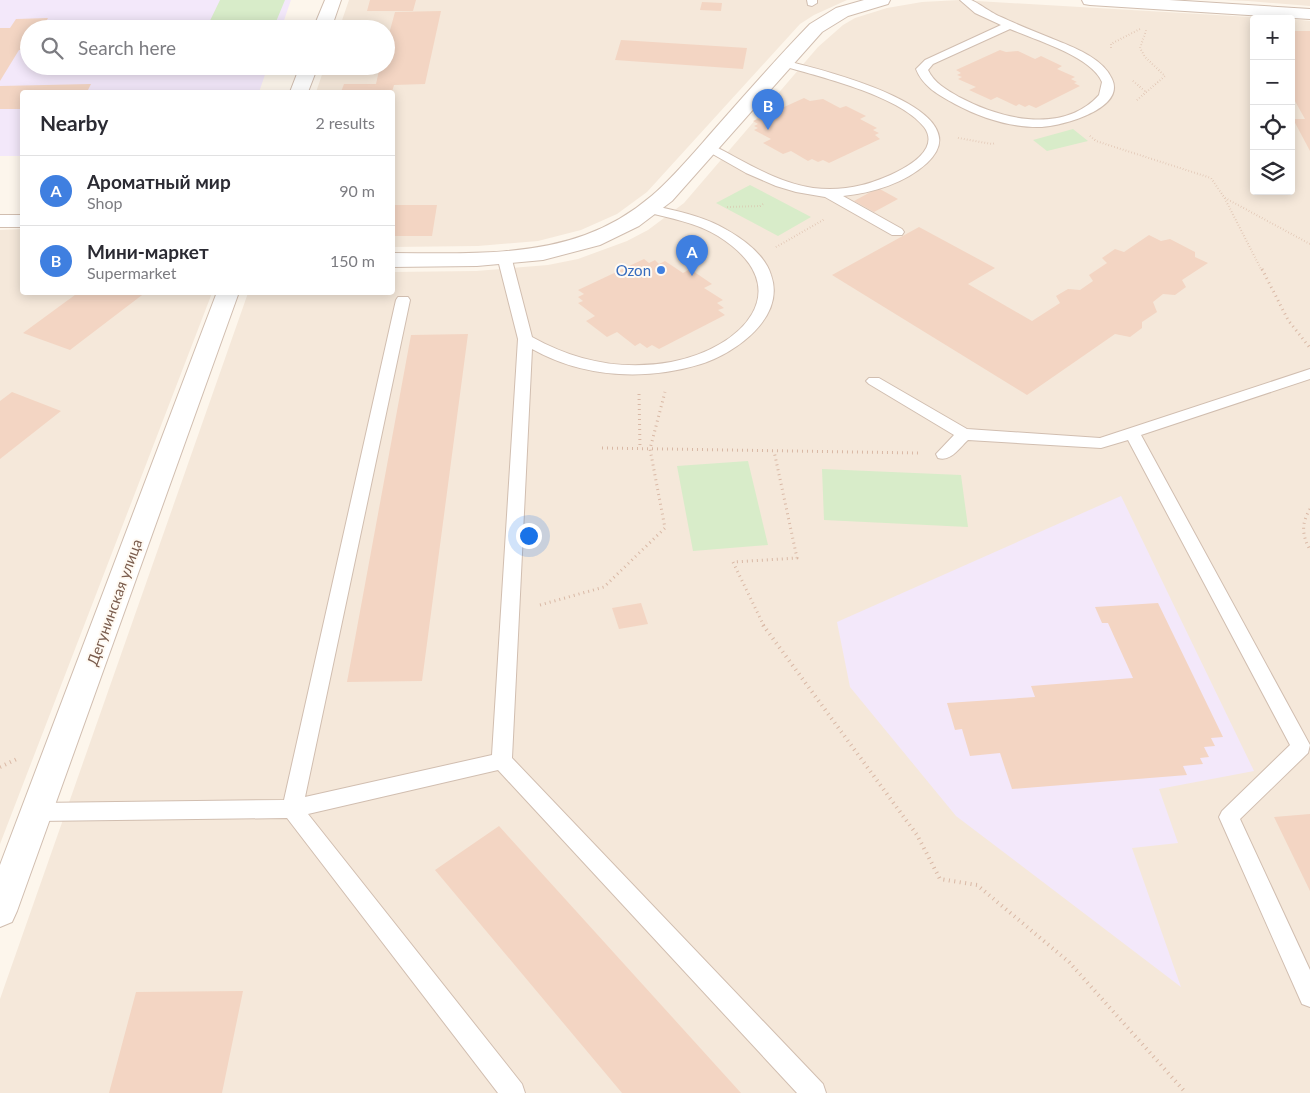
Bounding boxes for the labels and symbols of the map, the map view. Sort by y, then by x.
pin: B [752,89,784,130]
pin: A [676,235,708,276]
place label: Ozon [616,261,651,279]
marker: Ozon [655,264,667,276]
your location [516,523,542,549]
street label: Дегунинская улица [83,536,145,668]

